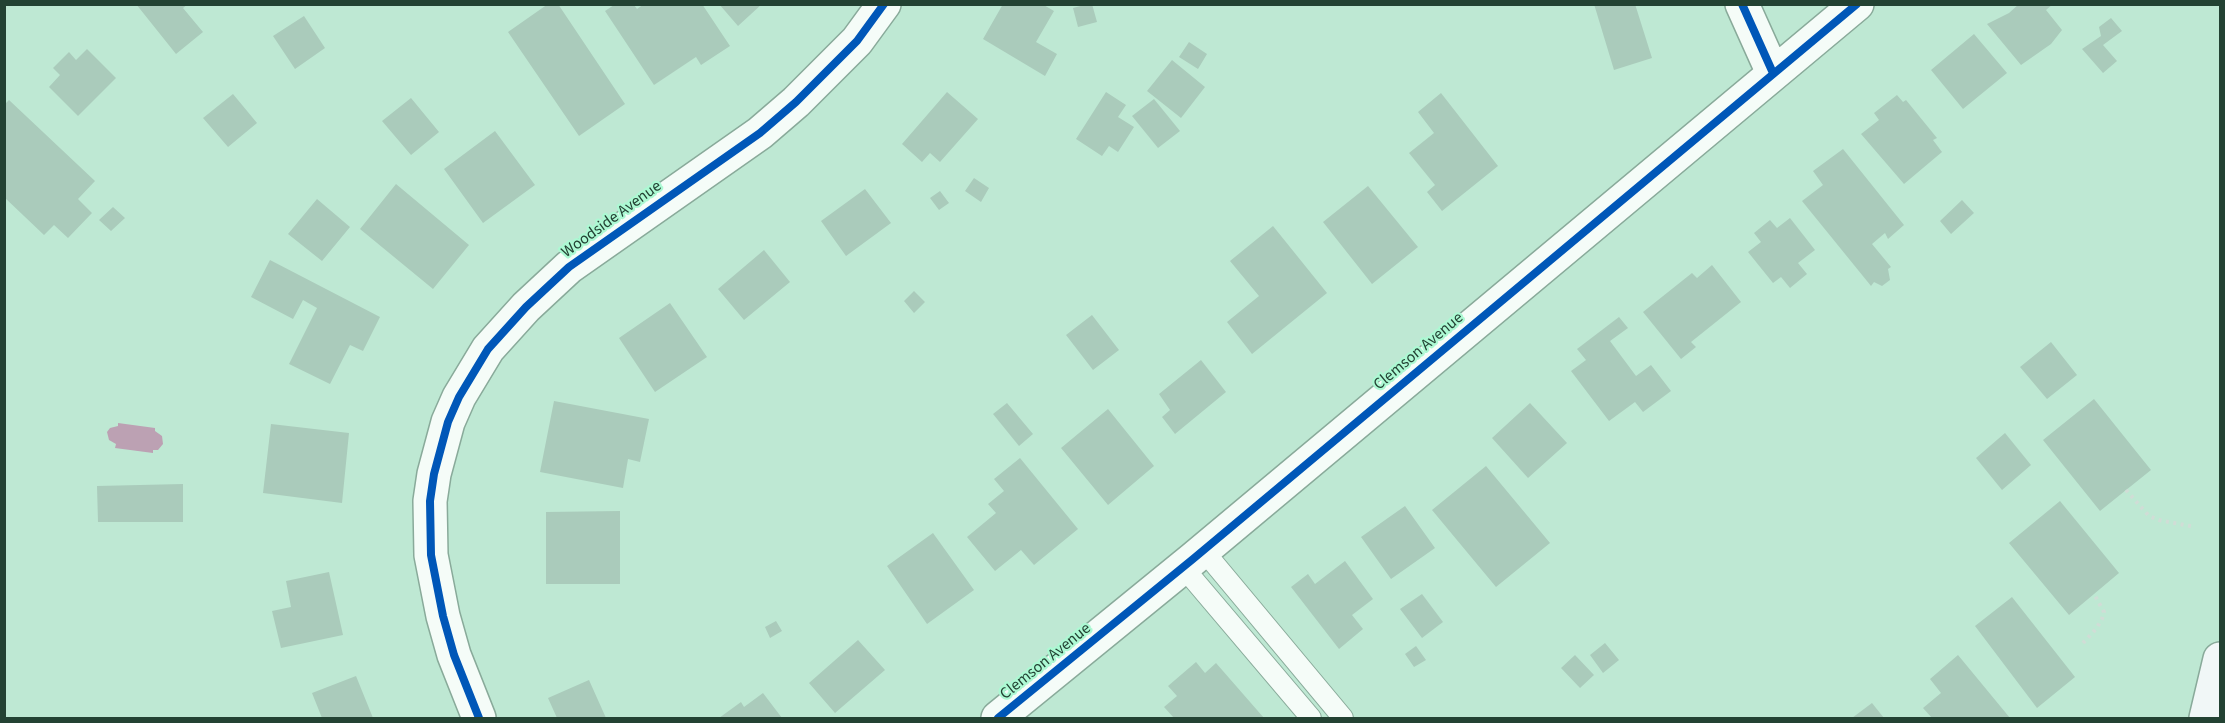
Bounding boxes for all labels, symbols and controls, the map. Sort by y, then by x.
street label: Woodside Avenue [558,177,666,263]
street label: Clemson Avenue [1370,309,1468,395]
street label: Clemson Avenue [997,620,1095,704]

